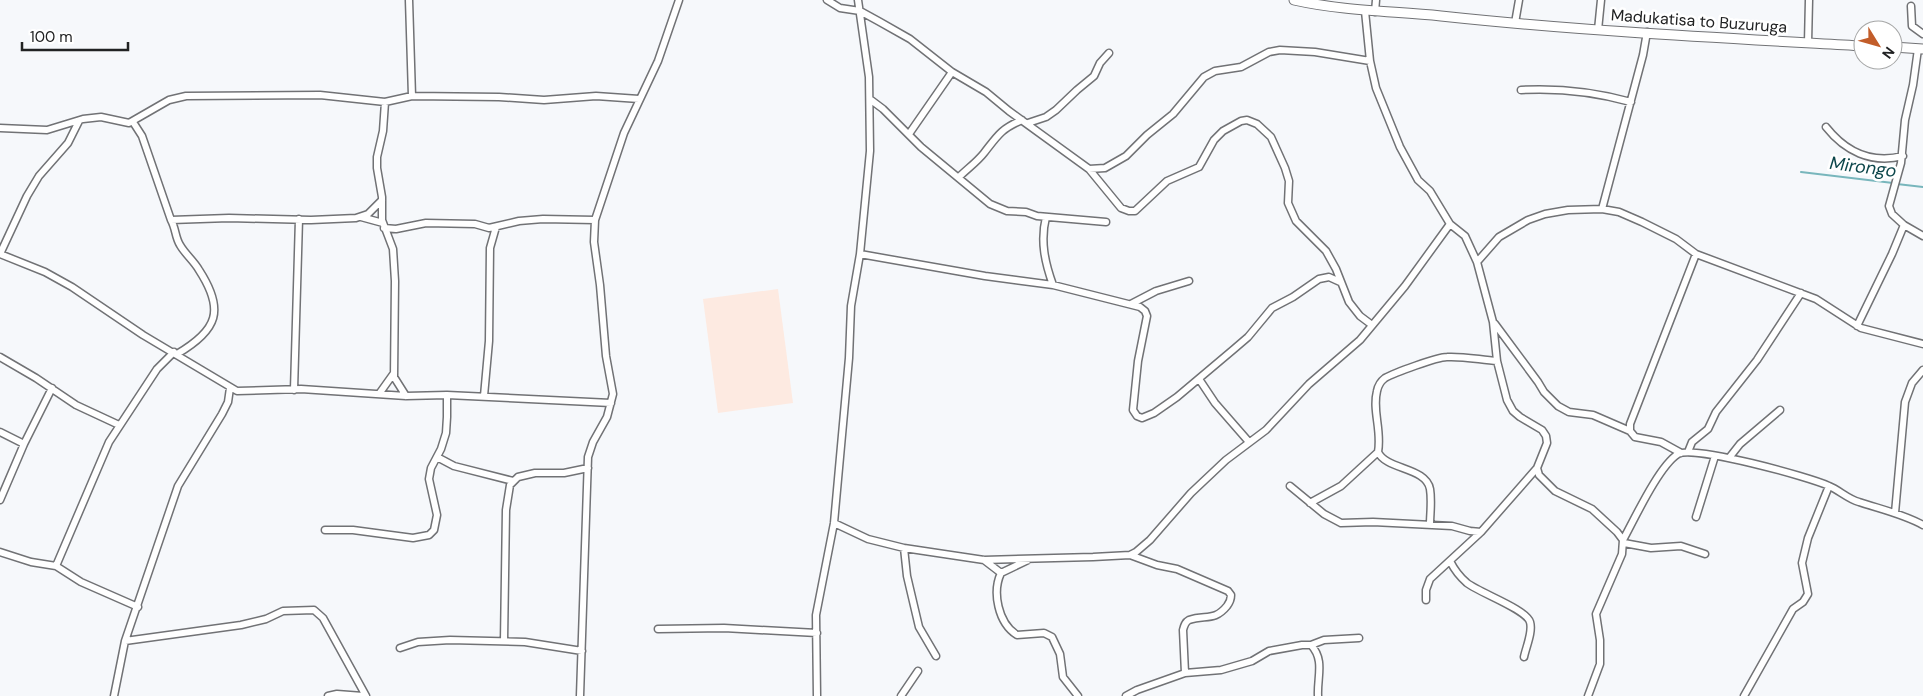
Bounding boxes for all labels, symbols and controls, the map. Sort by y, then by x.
street label: Madukatisa to Buzuruga [1610,4,1788,38]
scale bar [22,20,129,52]
north arrow [1853,20,1903,70]
text: 100 m [30,27,73,47]
text: N [1878,43,1899,62]
water label: Mirongo [1828,151,1898,183]

